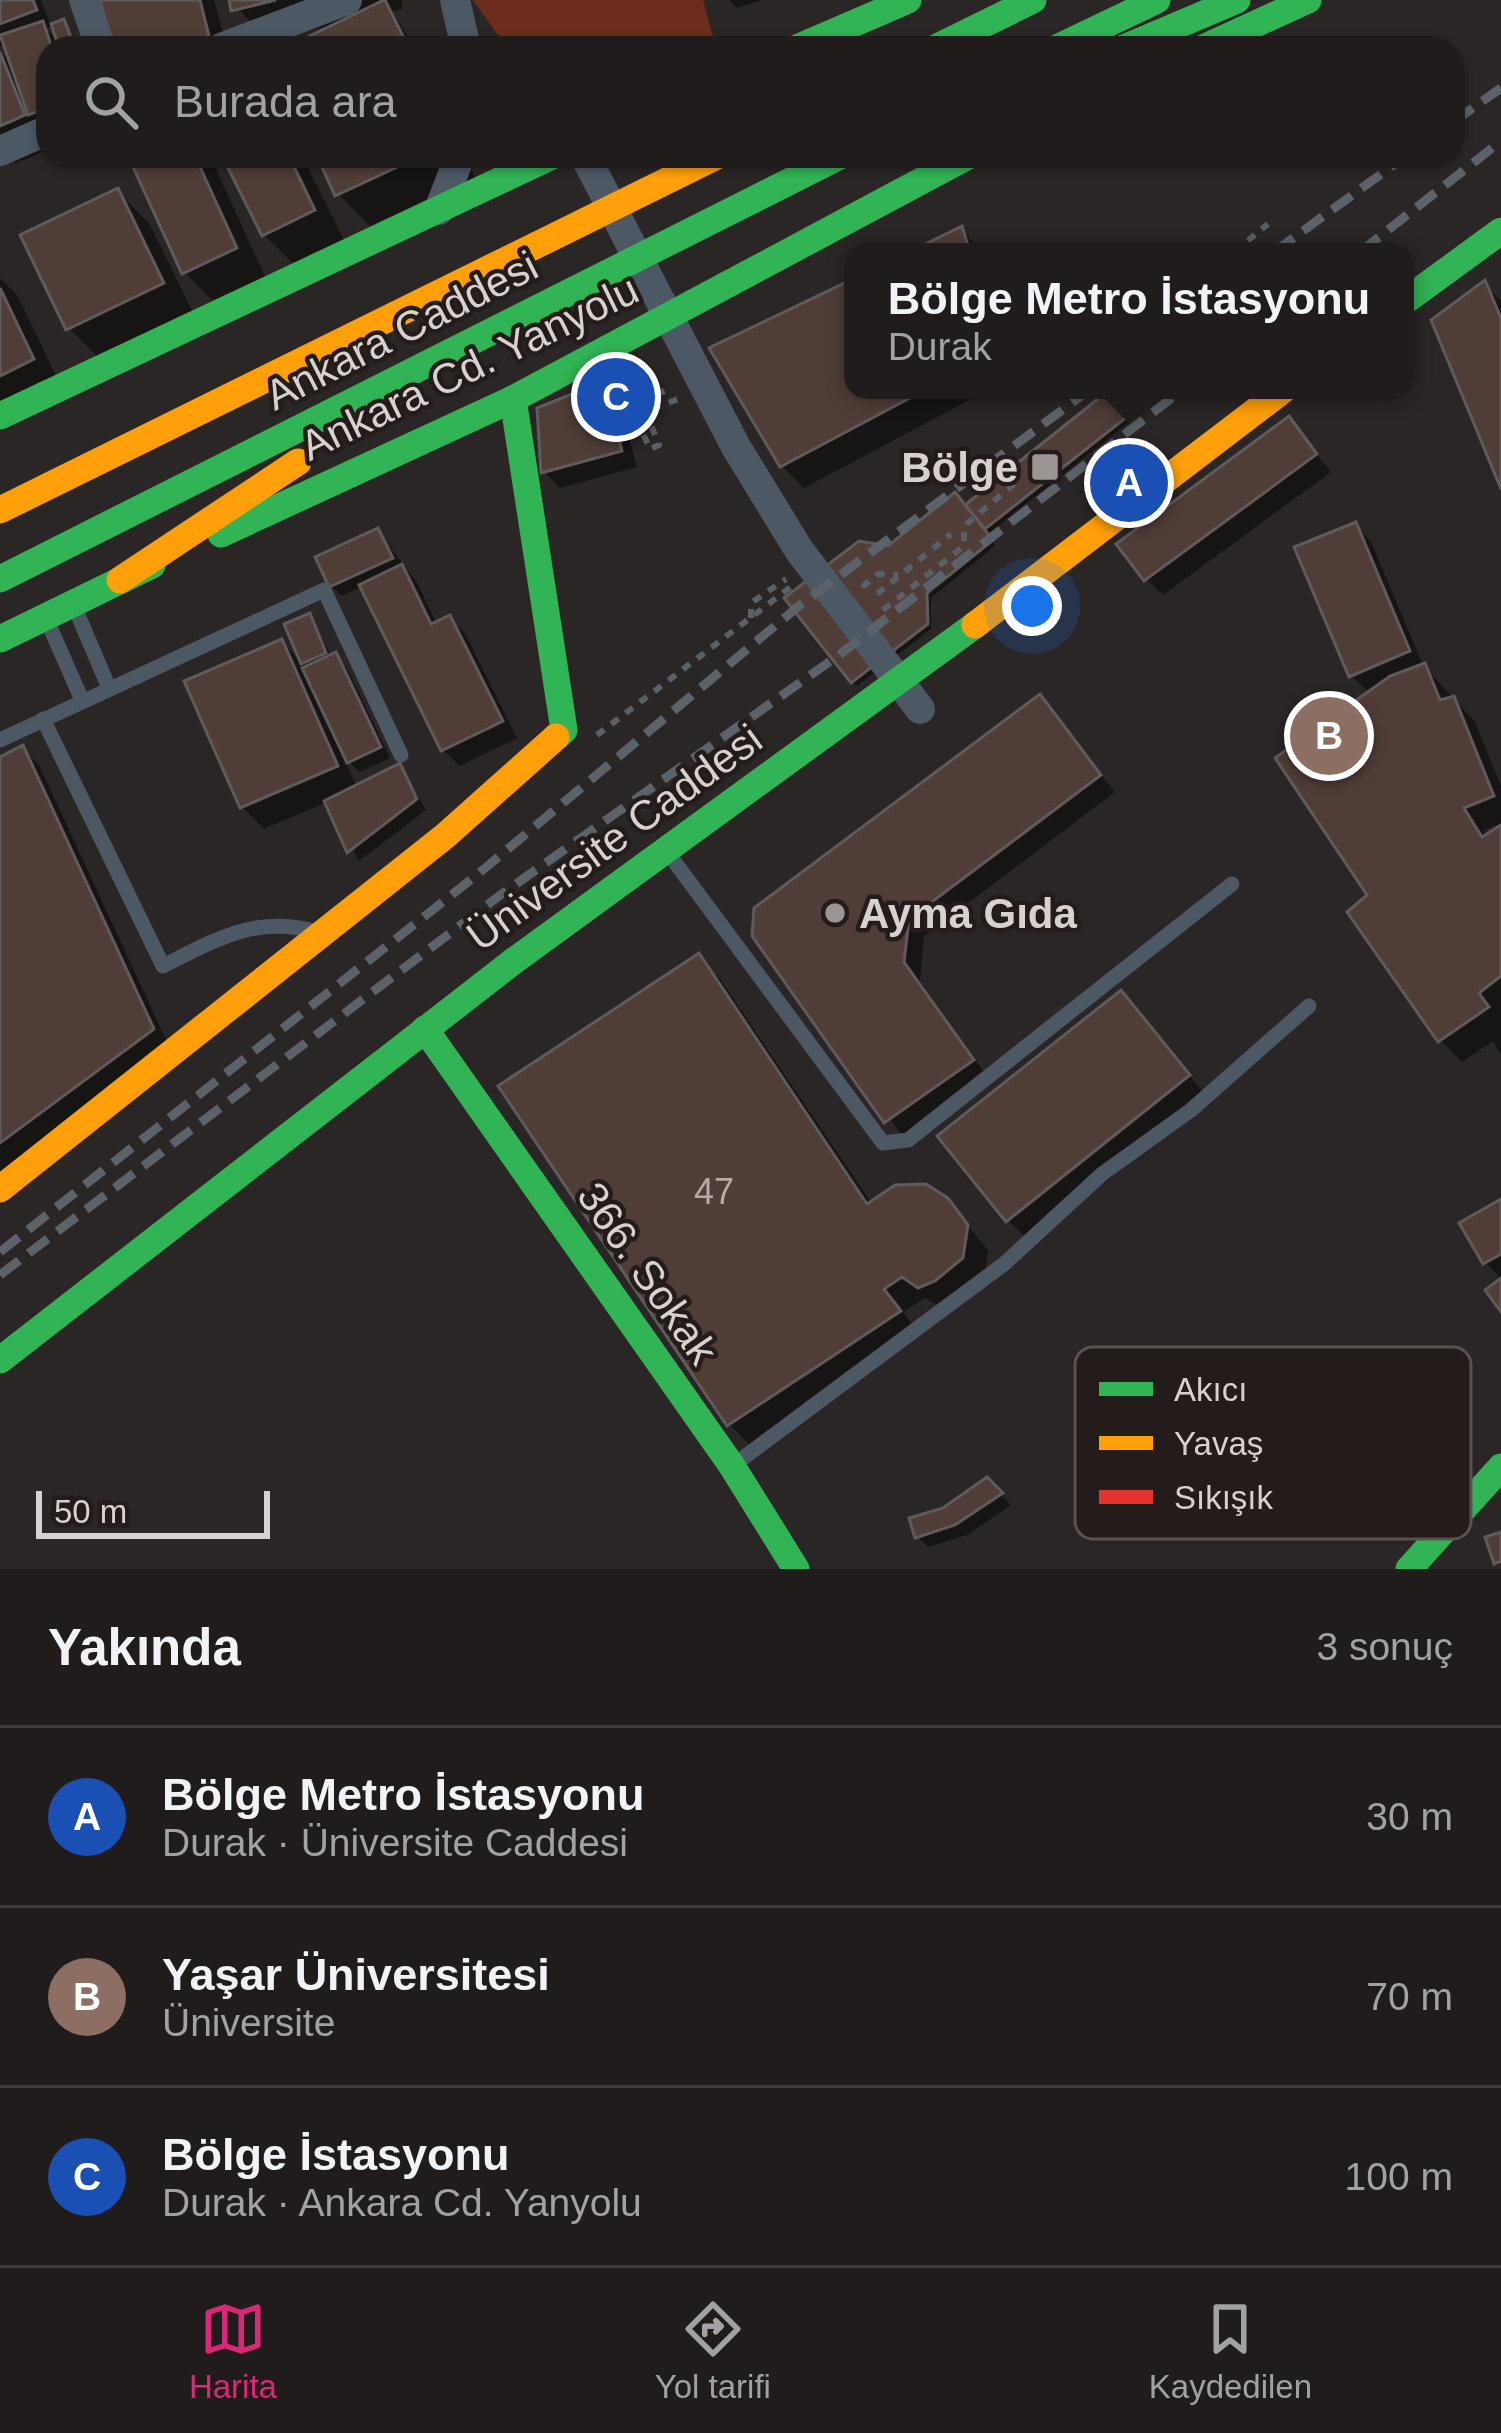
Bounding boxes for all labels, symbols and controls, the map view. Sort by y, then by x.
search box [36,36,1465,168]
icon: search [78,69,144,135]
text: Burada ara [174,76,397,127]
street label: Ankara Caddesi [257,242,545,419]
popup [844,243,1414,399]
street label: Ankara Cd. Yanyolu [291,263,647,471]
text: Bölge Metro İstasyonu [888,273,1370,324]
text: Durak [888,325,992,368]
pin: C [577,352,655,442]
pin: A [1090,438,1168,528]
place label: Bölge [901,444,1018,491]
marker: Bölge [1029,451,1061,483]
your location [1002,576,1062,636]
pin: B [1290,691,1368,781]
street label: Üniversite Caddesi [458,715,771,960]
place label: Ayma Gıda [859,890,1077,937]
marker: Ayma Gıda [822,900,848,926]
house number: 47 [694,1171,734,1212]
street label: 366. Sokak [568,1174,728,1374]
legend [1075,1347,1471,1539]
text: Akıcı [1174,1371,1247,1408]
text: Yavaş [1174,1425,1263,1462]
text: Sıkışık [1174,1479,1274,1516]
scale bar [36,1485,270,1538]
text: 50 m [54,1493,127,1530]
text: Yakında [48,1619,241,1676]
text: 3 sonuç [1316,1625,1453,1668]
text: Bölge Metro İstasyonu [162,1769,645,1820]
text: A [73,1795,101,1838]
text: 30 m [1366,1795,1453,1838]
text: Durak · Üniversite Caddesi [162,1821,628,1864]
text: Yaşar Üniversitesi [162,1949,550,2000]
text: B [73,1975,101,2018]
text: 70 m [1366,1975,1453,2018]
text: Üniversite [162,2001,335,2044]
text: Bölge İstasyonu [162,2129,510,2180]
text: C [73,2155,101,2198]
text: 100 m [1345,2155,1453,2198]
text: Durak · Ankara Cd. Yanyolu [162,2181,642,2224]
tab: Harita [189,2296,277,2406]
tab: Yol tarifi [655,2296,771,2406]
tab: Kaydedilen [1149,2296,1312,2406]

